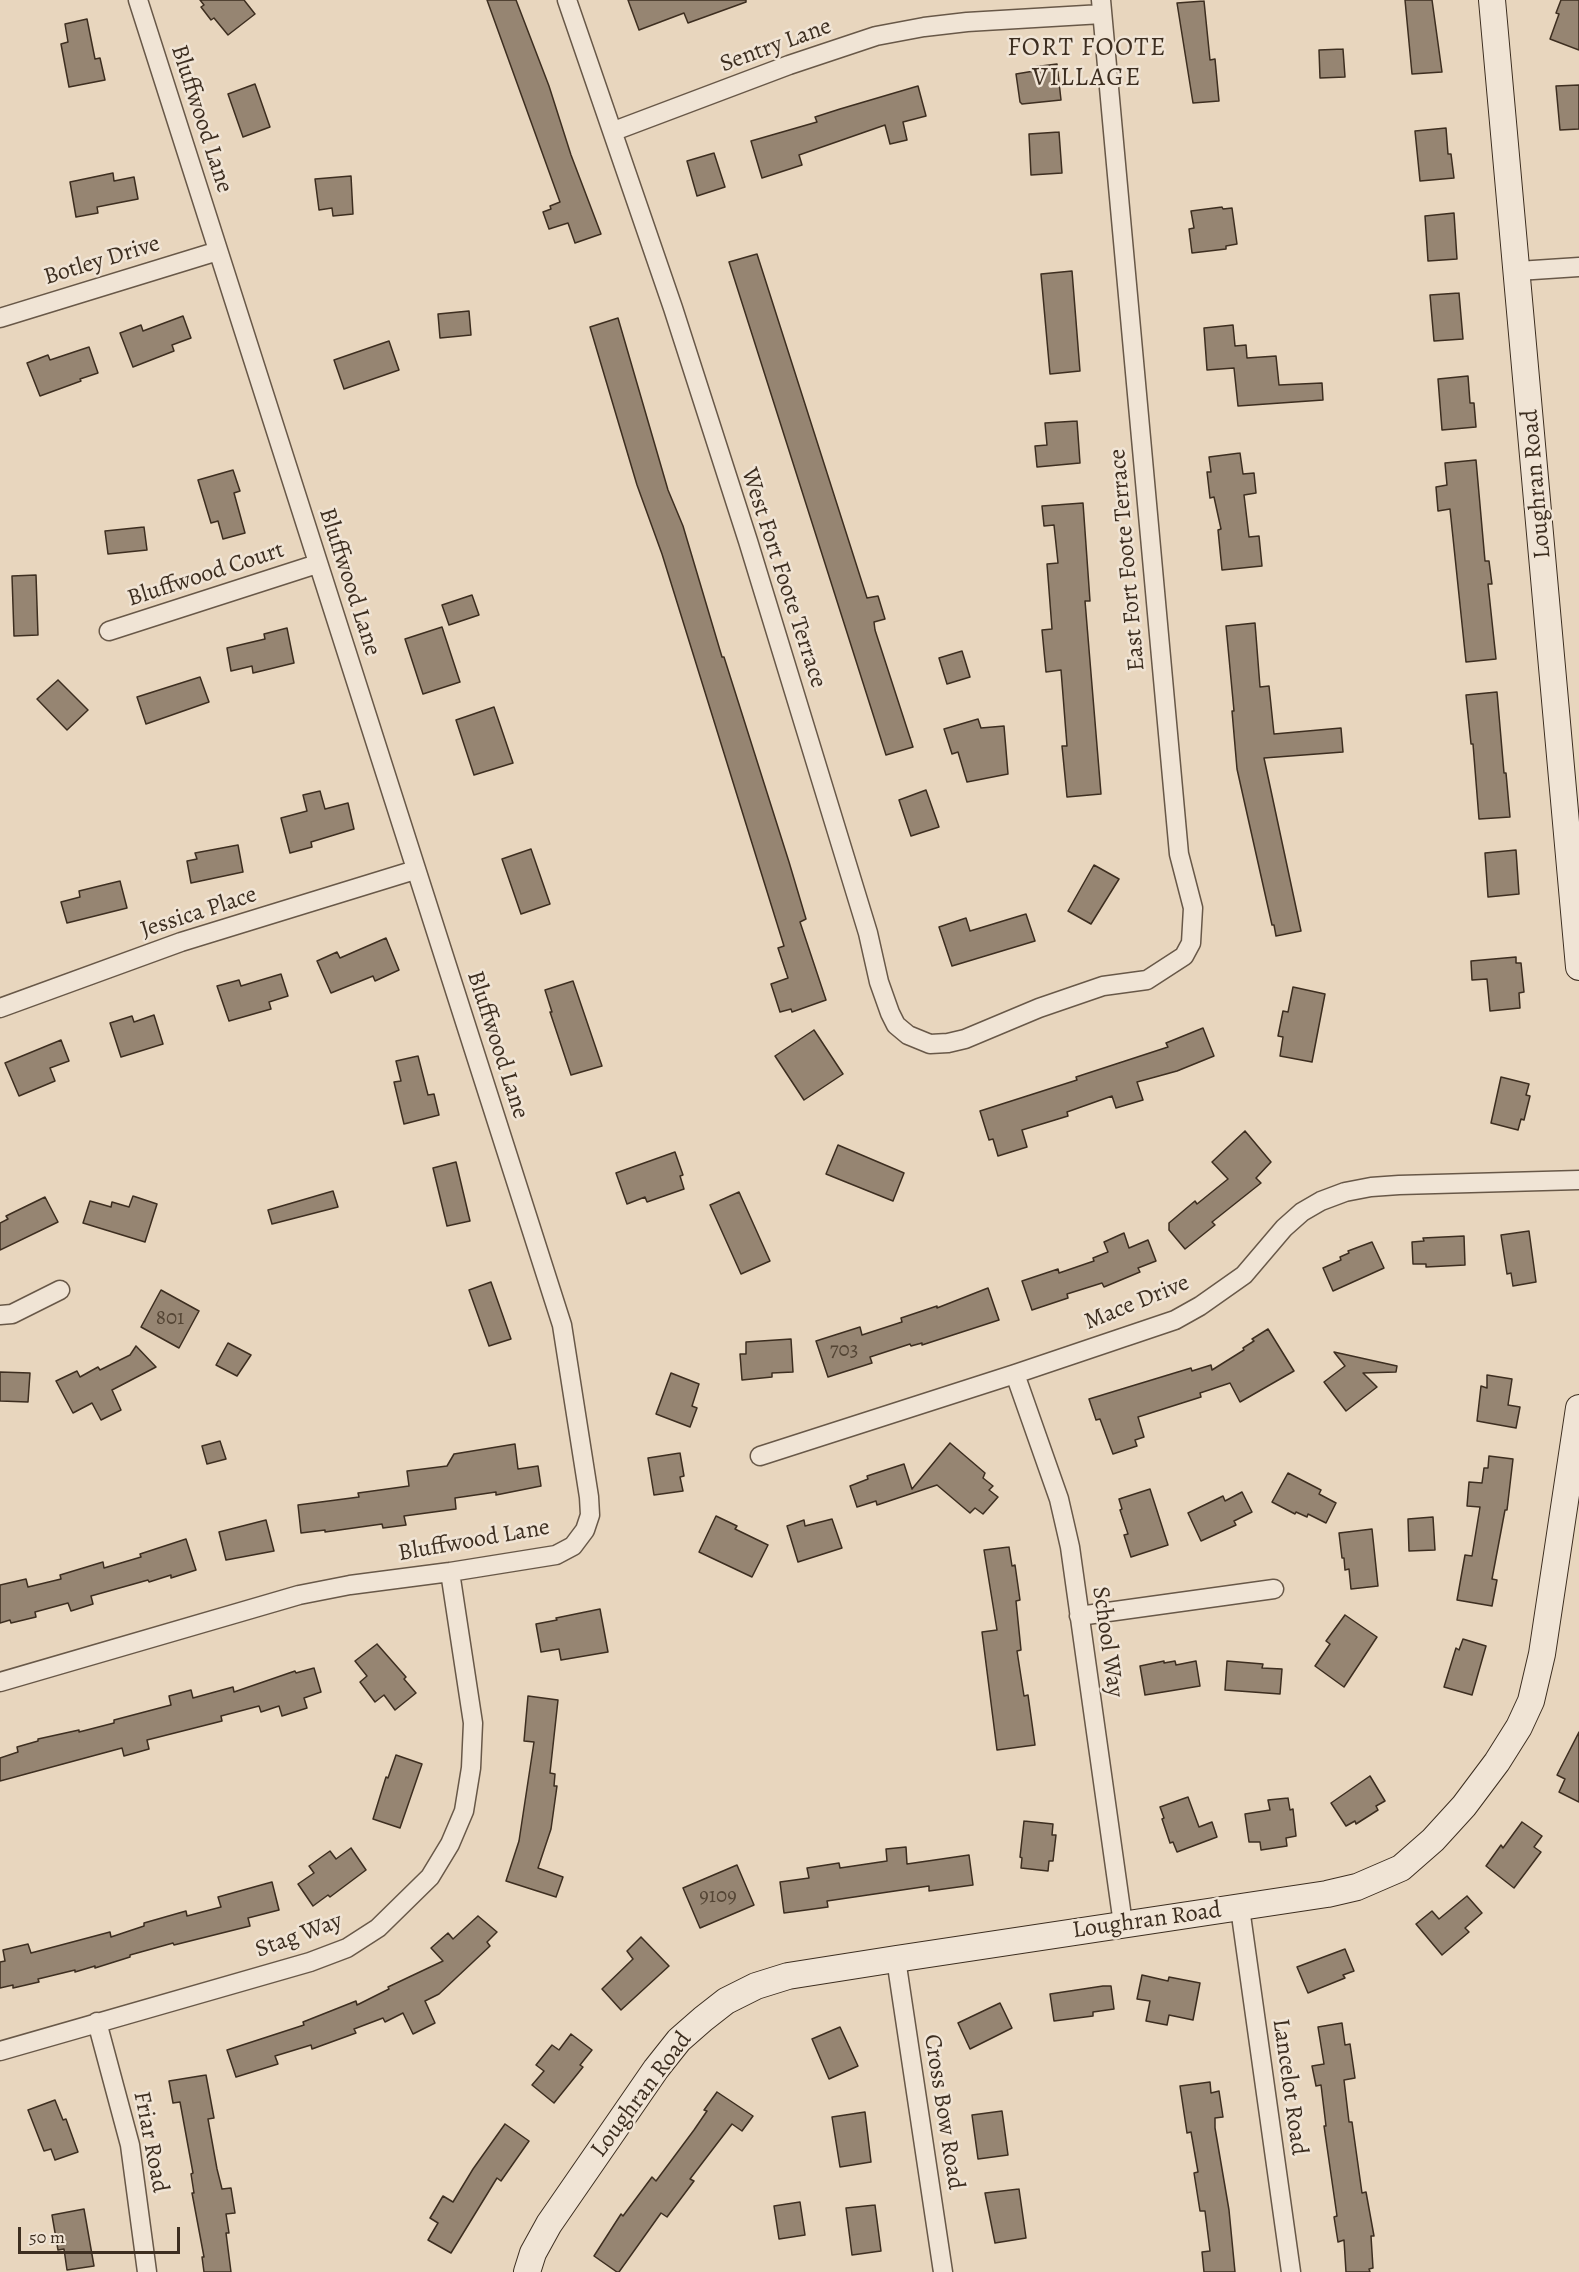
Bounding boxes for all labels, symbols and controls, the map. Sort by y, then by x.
street label: Sentry Lane [716,13,836,79]
district label: FORT FOOTE VILLAGE [1007,33,1167,94]
street label: Bluffwood Lane [164,41,238,197]
street label: Botley Drive [40,230,164,292]
street label: Loughran Road [1516,408,1558,560]
street label: East Fort Foote Terrace [1104,448,1152,672]
street label: West Fort Foote Terrace [734,464,832,692]
street label: Bluffwood Lane [312,504,386,660]
street label: Bluffwood Court [124,536,288,614]
street label: Jessica Place [137,881,261,945]
street label: Bluffwood Lane [460,967,534,1123]
street label: Mace Drive [1080,1269,1194,1337]
house number: 801 [156,1306,184,1332]
house number: 703 [830,1338,858,1364]
street label: Bluffwood Lane [396,1513,552,1569]
street label: School Way [1085,1585,1129,1699]
house number: 9109 [699,1884,737,1910]
street label: Loughran Road [1071,1896,1223,1946]
street label: Stag Way [252,1907,346,1965]
street label: Lancelot Road [1265,2017,1313,2157]
street label: Loughran Road [585,2026,699,2164]
street label: Cross Bow Road [917,2032,969,2192]
street label: Friar Road [126,2089,174,2195]
scale bar [21,2215,183,2253]
text: 50 m [29,2225,65,2249]

